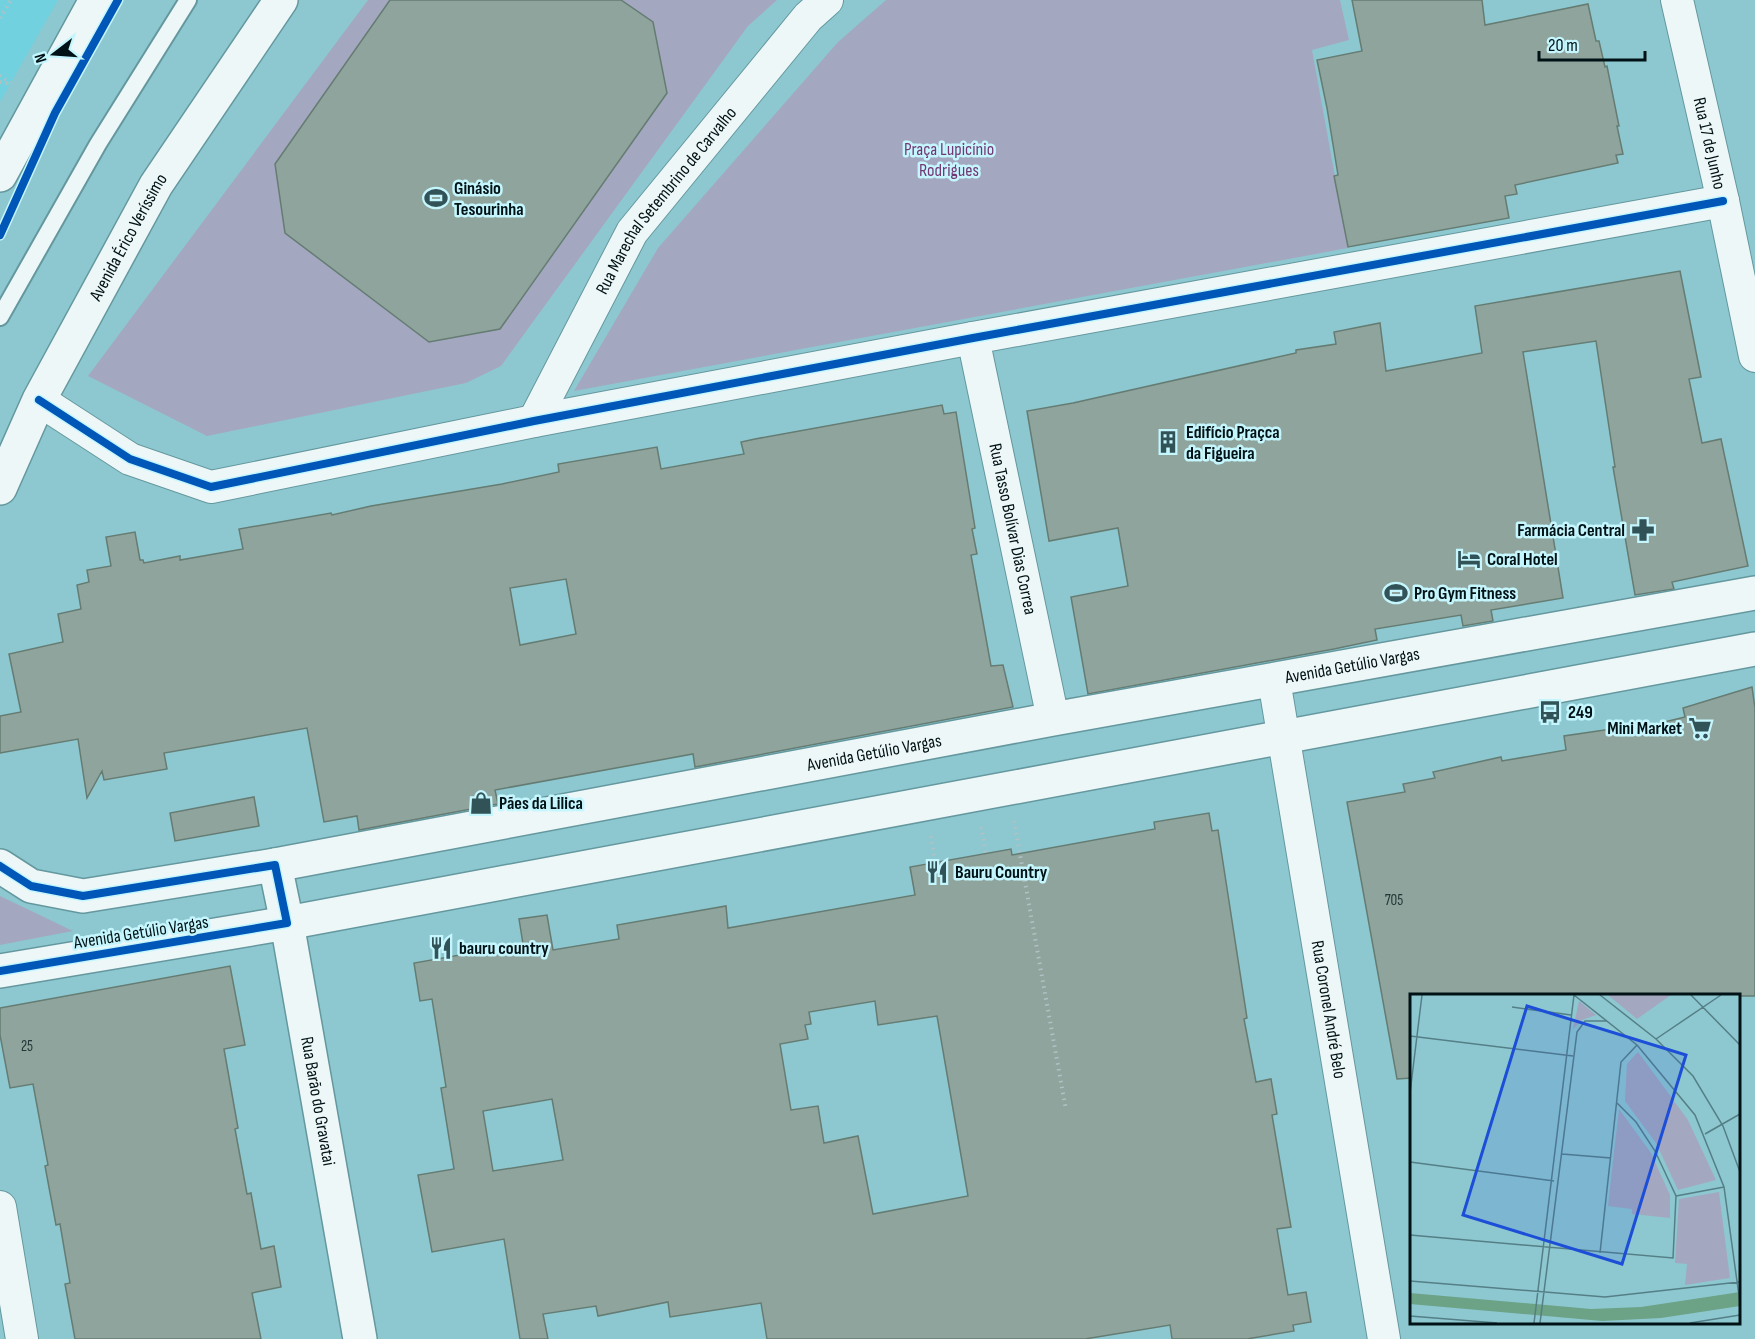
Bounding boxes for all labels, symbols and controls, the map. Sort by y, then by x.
north arrow [24,24,84,84]
scale bar [1539,24,1646,62]
text: 20 m [1548,35,1578,56]
text: N [31,51,51,65]
street label: Rua 17 de Junho [1689,95,1730,191]
street label: Rua Marechal Setembrino de Carvalho [592,103,741,298]
park label: Praça Lupicínio Rodrigues [904,139,994,181]
street label: Avenida Érico Veríssimo [85,170,172,305]
place label: Ginásio Tesourinha [454,178,524,220]
sports icon: Ginásio Tesourinha [423,185,449,211]
place label: Edifício Praçca da Figueira [1186,422,1280,464]
building icon: Edifício Praçca da Figueira [1155,429,1181,455]
street label: Rua Tasso Bolívar Dias Correa [984,441,1041,617]
pharmacy icon: Farmácia Central [1630,517,1656,543]
place label: Farmácia Central [1517,520,1625,541]
hotel icon: Coral Hotel [1456,546,1482,572]
place label: Coral Hotel [1487,549,1558,570]
sports icon: Pro Gym Fitness [1383,580,1409,606]
place label: Pro Gym Fitness [1414,583,1516,604]
street label: Avenida Getúlio Vargas [1283,643,1421,688]
bus stop icon: 249 [1537,699,1563,725]
place label: 249 [1568,702,1593,723]
supermarket icon: Mini Market [1687,715,1713,741]
place label: Mini Market [1607,718,1682,739]
street label: Avenida Getúlio Vargas [804,730,943,776]
shop icon: Pães da Lilica [468,790,494,816]
place label: Pães da Lilica [499,793,583,814]
restaurant icon: Bauru Country [924,859,950,885]
place label: Bauru Country [955,862,1048,883]
house number: 705 [1385,891,1403,910]
street label: Avenida Getúlio Vargas [71,911,210,954]
restaurant icon: bauru country [428,935,454,961]
place label: bauru country [459,938,549,959]
street label: Rua Coronel André Belo [1307,939,1350,1080]
inset map [1410,994,1740,1324]
street label: Rua Barão do Gravatai [296,1035,339,1167]
house number: 25 [21,1037,33,1056]

